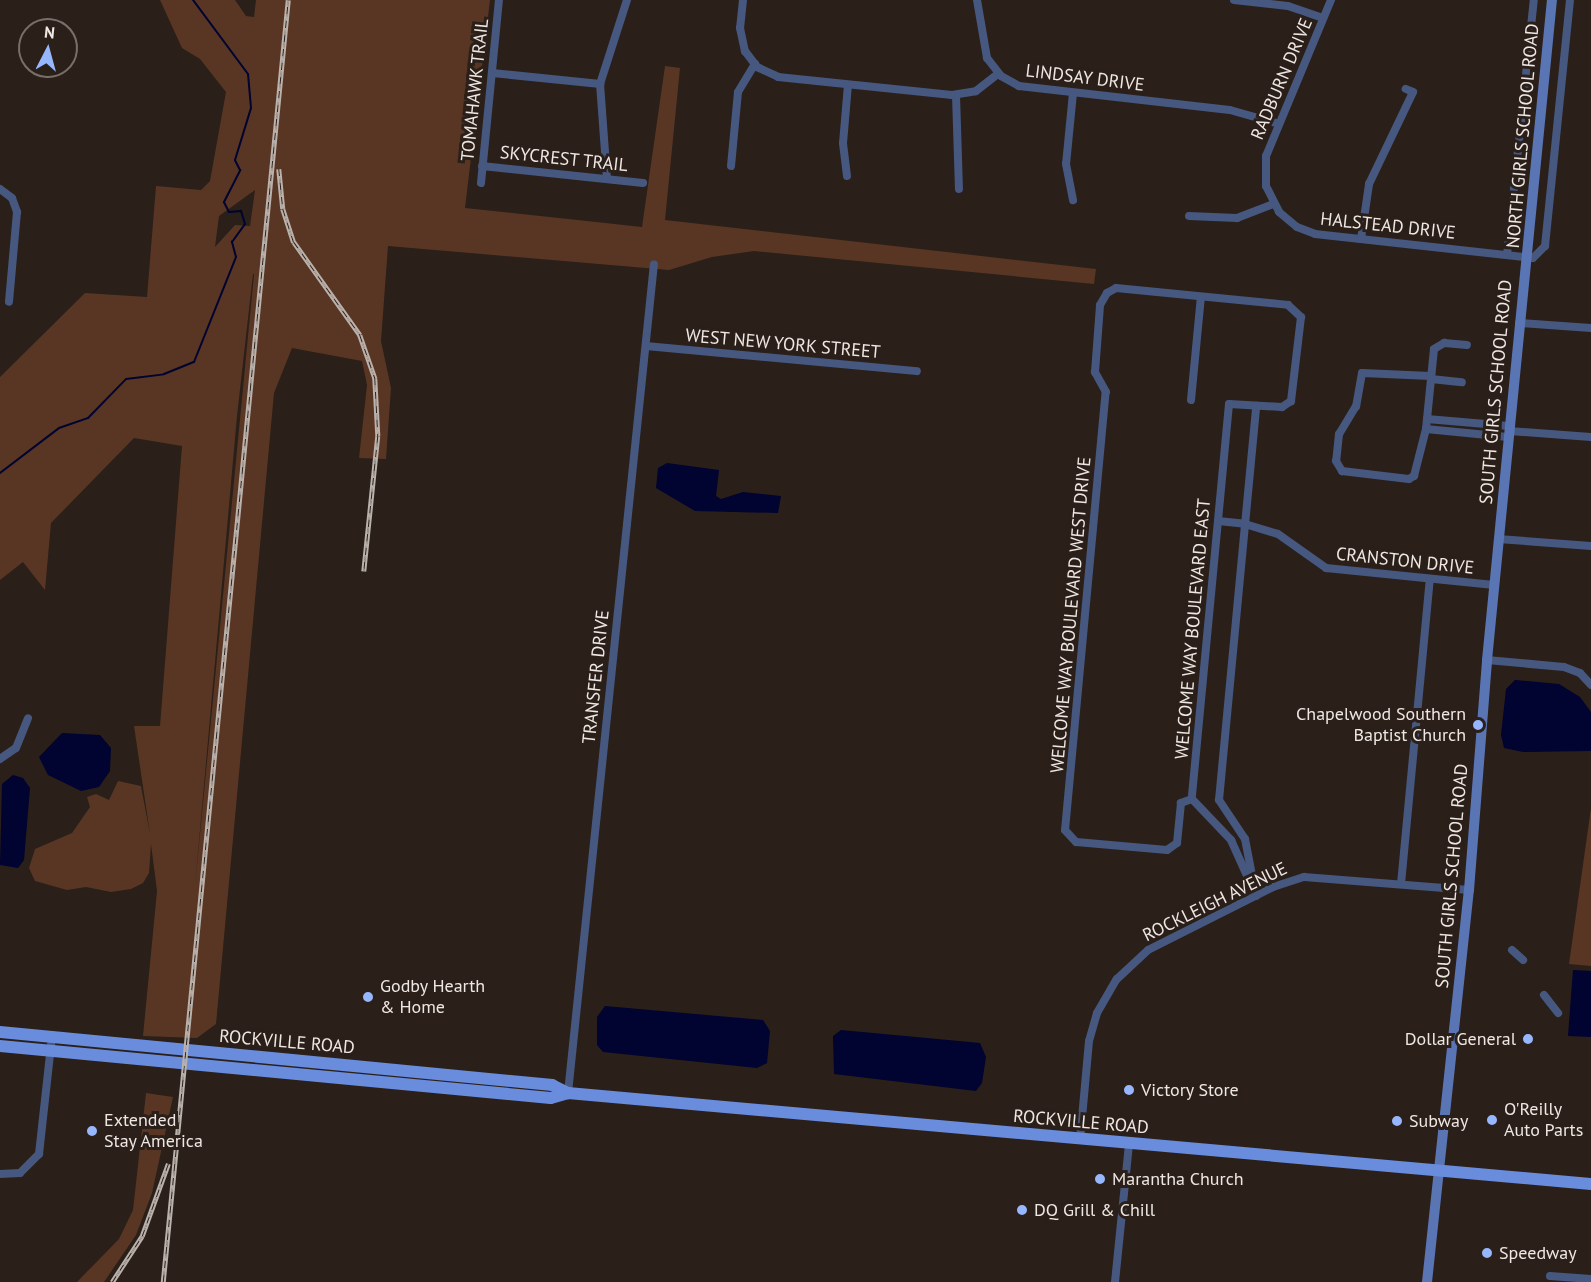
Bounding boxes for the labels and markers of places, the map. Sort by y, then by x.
place label: Chapelwood Southern Baptist Church [1296,704,1466,746]
marker: Chapelwood Southern Baptist Church [1471,718,1485,732]
place label: Godby Hearth & Home [380,976,486,1018]
marker: Godby Hearth & Home [361,990,375,1004]
place label: Dollar General [1405,1028,1516,1050]
marker: Dollar General [1521,1032,1535,1046]
place label: Victory Store [1141,1079,1239,1101]
marker: Victory Store [1122,1083,1136,1097]
place label: O'Reilly Auto Parts [1504,1099,1583,1142]
place label: Extended Stay America [104,1110,204,1152]
place label: Subway [1409,1110,1468,1132]
marker: O'Reilly Auto Parts [1485,1113,1499,1127]
marker: Subway [1390,1114,1404,1128]
marker: Extended Stay America [85,1124,99,1138]
place label: Marantha Church [1112,1168,1244,1190]
marker: Marantha Church [1093,1172,1107,1186]
place label: DQ Grill & Chill [1034,1199,1155,1221]
marker: DQ Grill & Chill [1015,1203,1029,1217]
place label: Speedway [1499,1242,1577,1264]
marker: Speedway [1480,1246,1494,1260]

